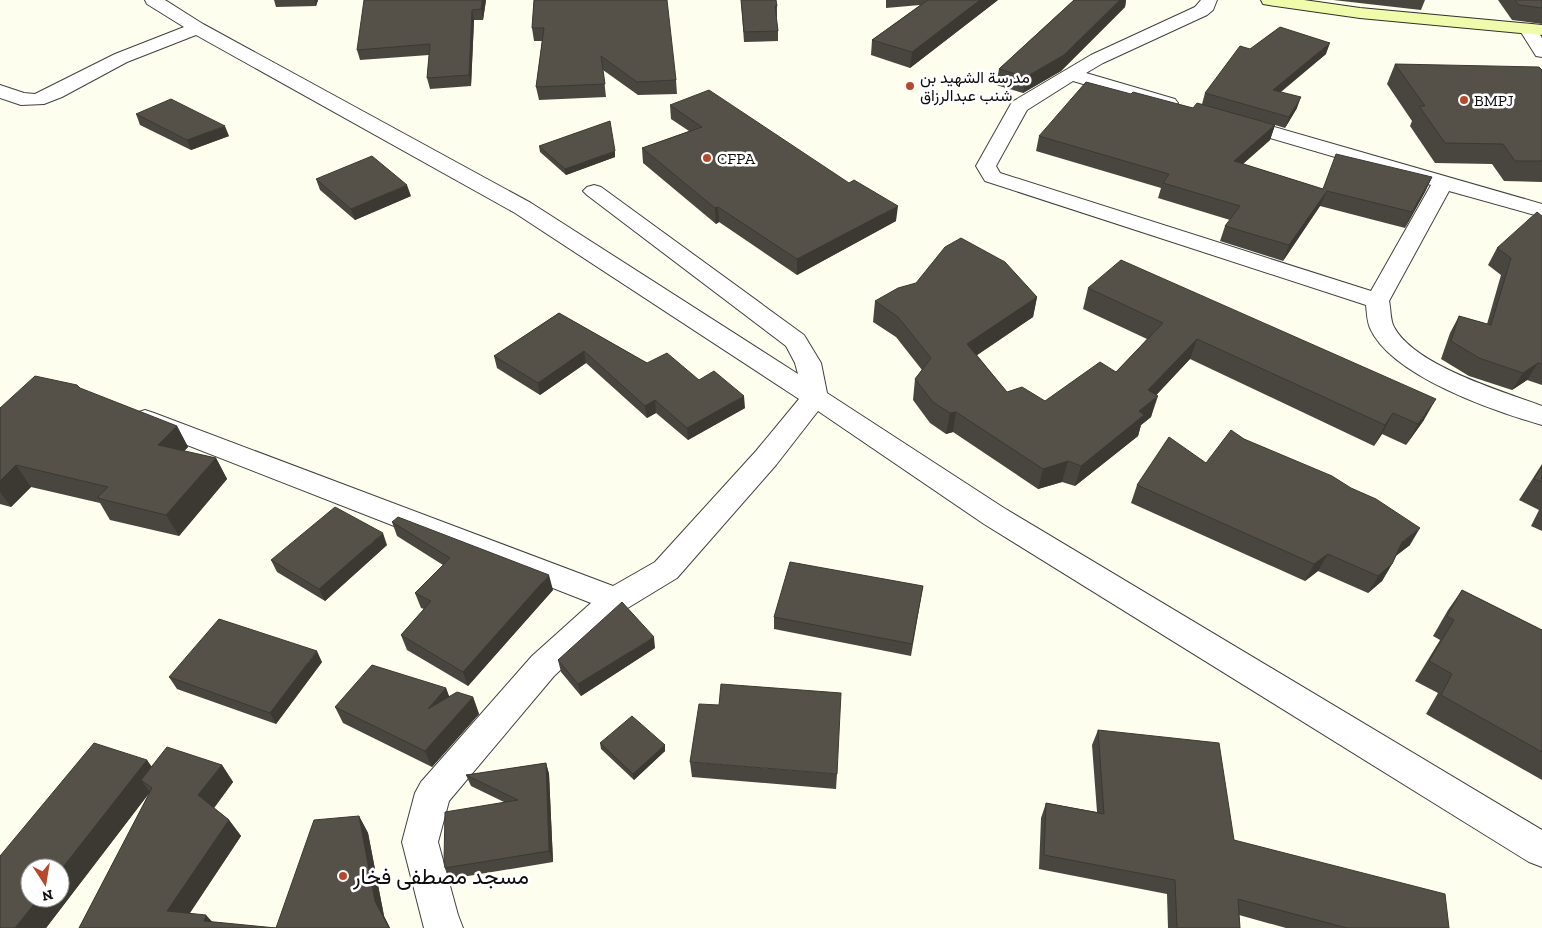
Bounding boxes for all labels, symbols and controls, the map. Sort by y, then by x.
place label: مدرسة الشهيد بن شنب عبدالرزاق [920,68,1030,106]
marker: مدرسة الشهيد بن شنب عبدالرزاق [904,80,916,92]
place label: BMPJ [1474,91,1514,110]
marker: BMPJ [1458,94,1470,106]
place label: CFPA [717,149,756,168]
marker: CFPA [701,152,713,164]
north arrow [20,858,70,908]
place label: مسجد مصطفى فخار [352,863,529,890]
marker: مسجد مصطفى فخار [337,870,349,882]
text: N [40,886,55,905]

